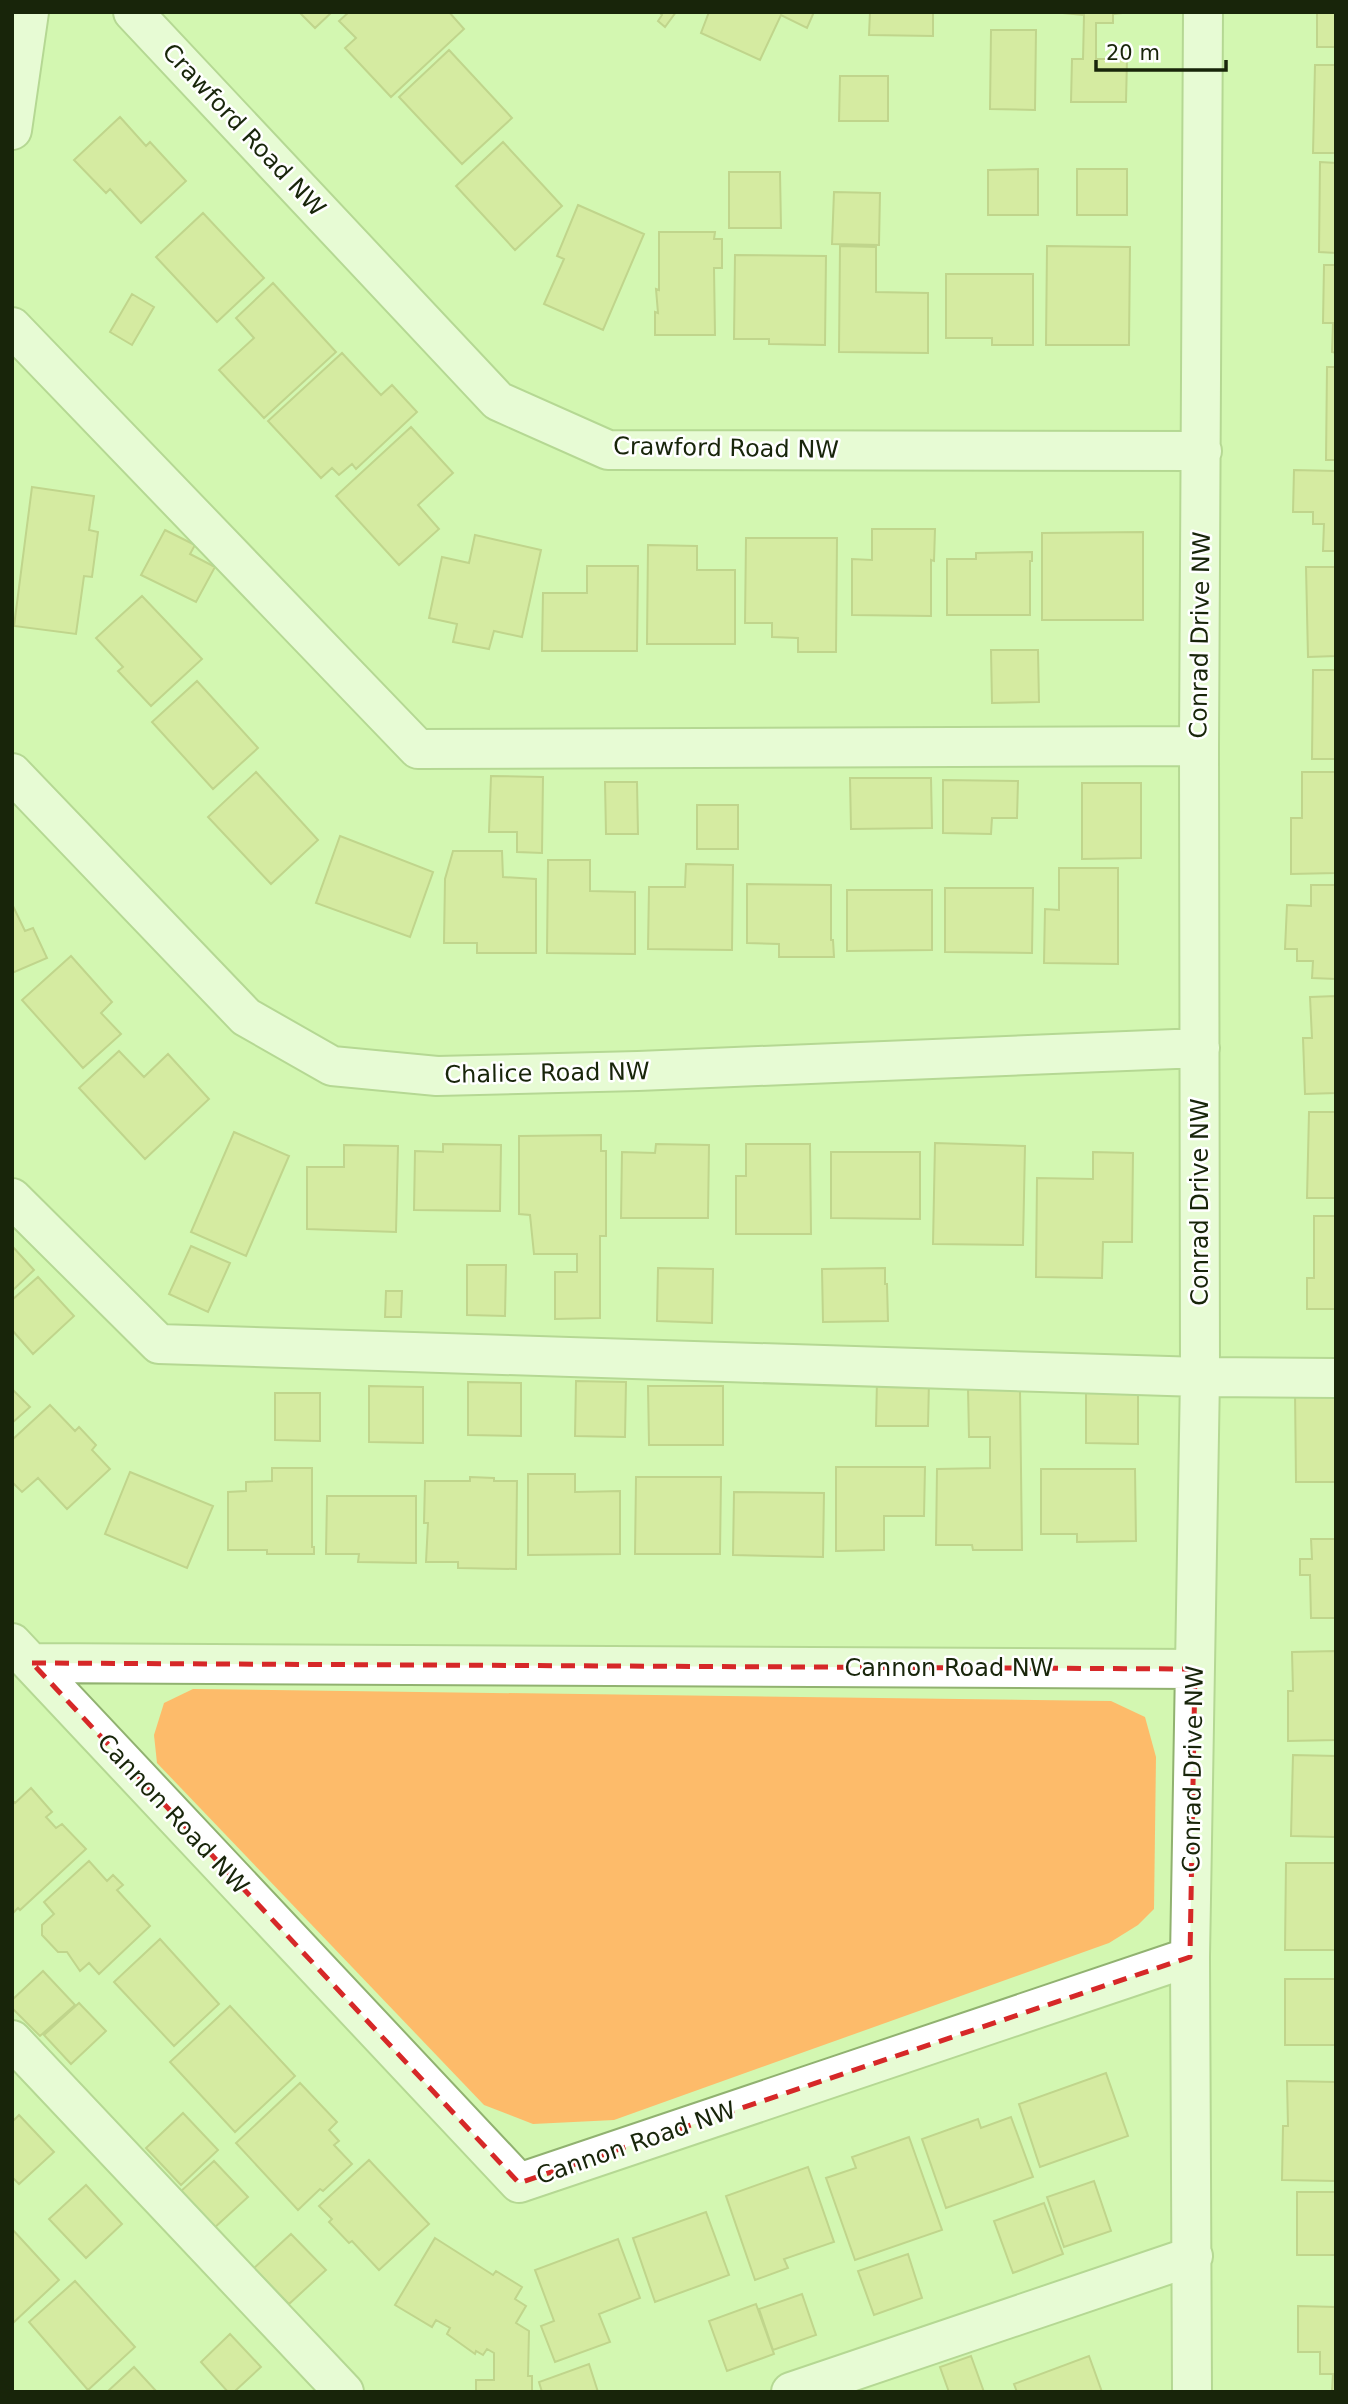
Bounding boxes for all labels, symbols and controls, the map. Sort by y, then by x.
scale bar [1096,28,1226,72]
street label: Crawford Road NW [157,38,331,222]
text: 20 m [1106,41,1160,65]
street label: Crawford Road NW [613,432,839,464]
street label: Conrad Drive NW [1184,531,1216,739]
street label: Chalice Road NW [444,1057,650,1089]
street label: Conrad Drive NW [1186,1098,1214,1306]
street label: Cannon Road NW [845,1654,1053,1682]
street label: Conrad Drive NW [1177,1665,1209,1873]
street label: Cannon Road NW [92,1728,254,1900]
street label: Cannon Road NW [533,2096,739,2190]

